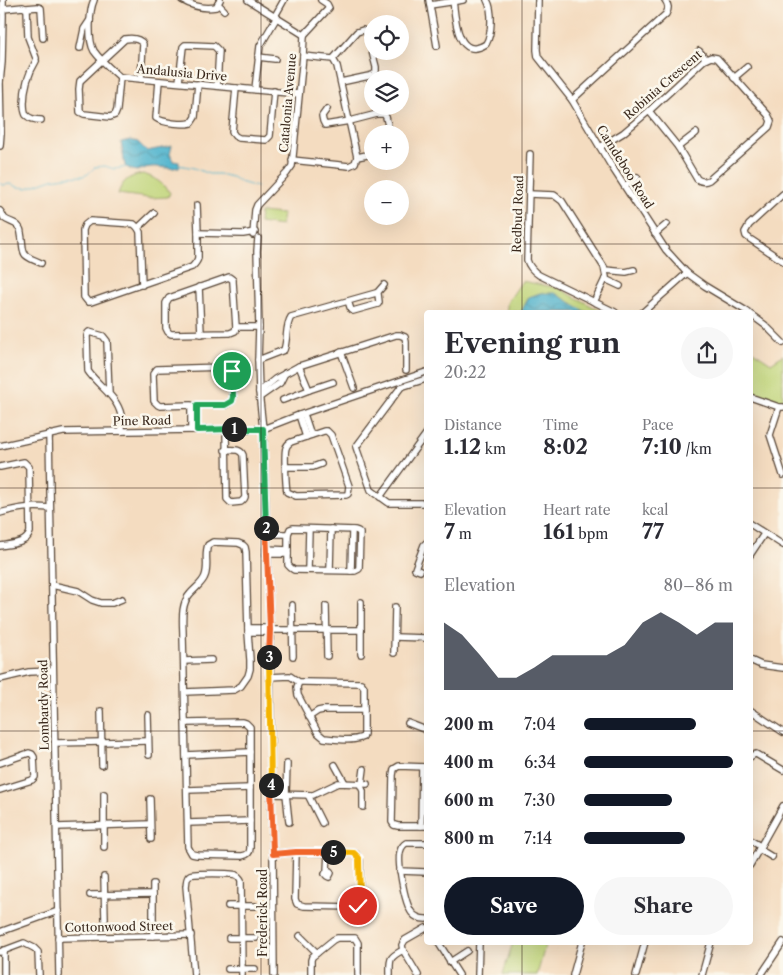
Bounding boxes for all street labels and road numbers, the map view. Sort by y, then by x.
street label: Robinia Crescent [621,46,705,123]
street label: Catalonia Avenue [276,52,299,153]
street label: Andalusia Drive [135,61,228,84]
street label: Camdeboo Road [594,122,657,212]
street label: Redbud Road [509,174,526,253]
street label: Pine Road [113,412,172,429]
street label: Lombardy Road [35,659,52,751]
street label: Frederick Road [255,868,270,957]
street label: Cottonwood Street [65,918,174,935]

